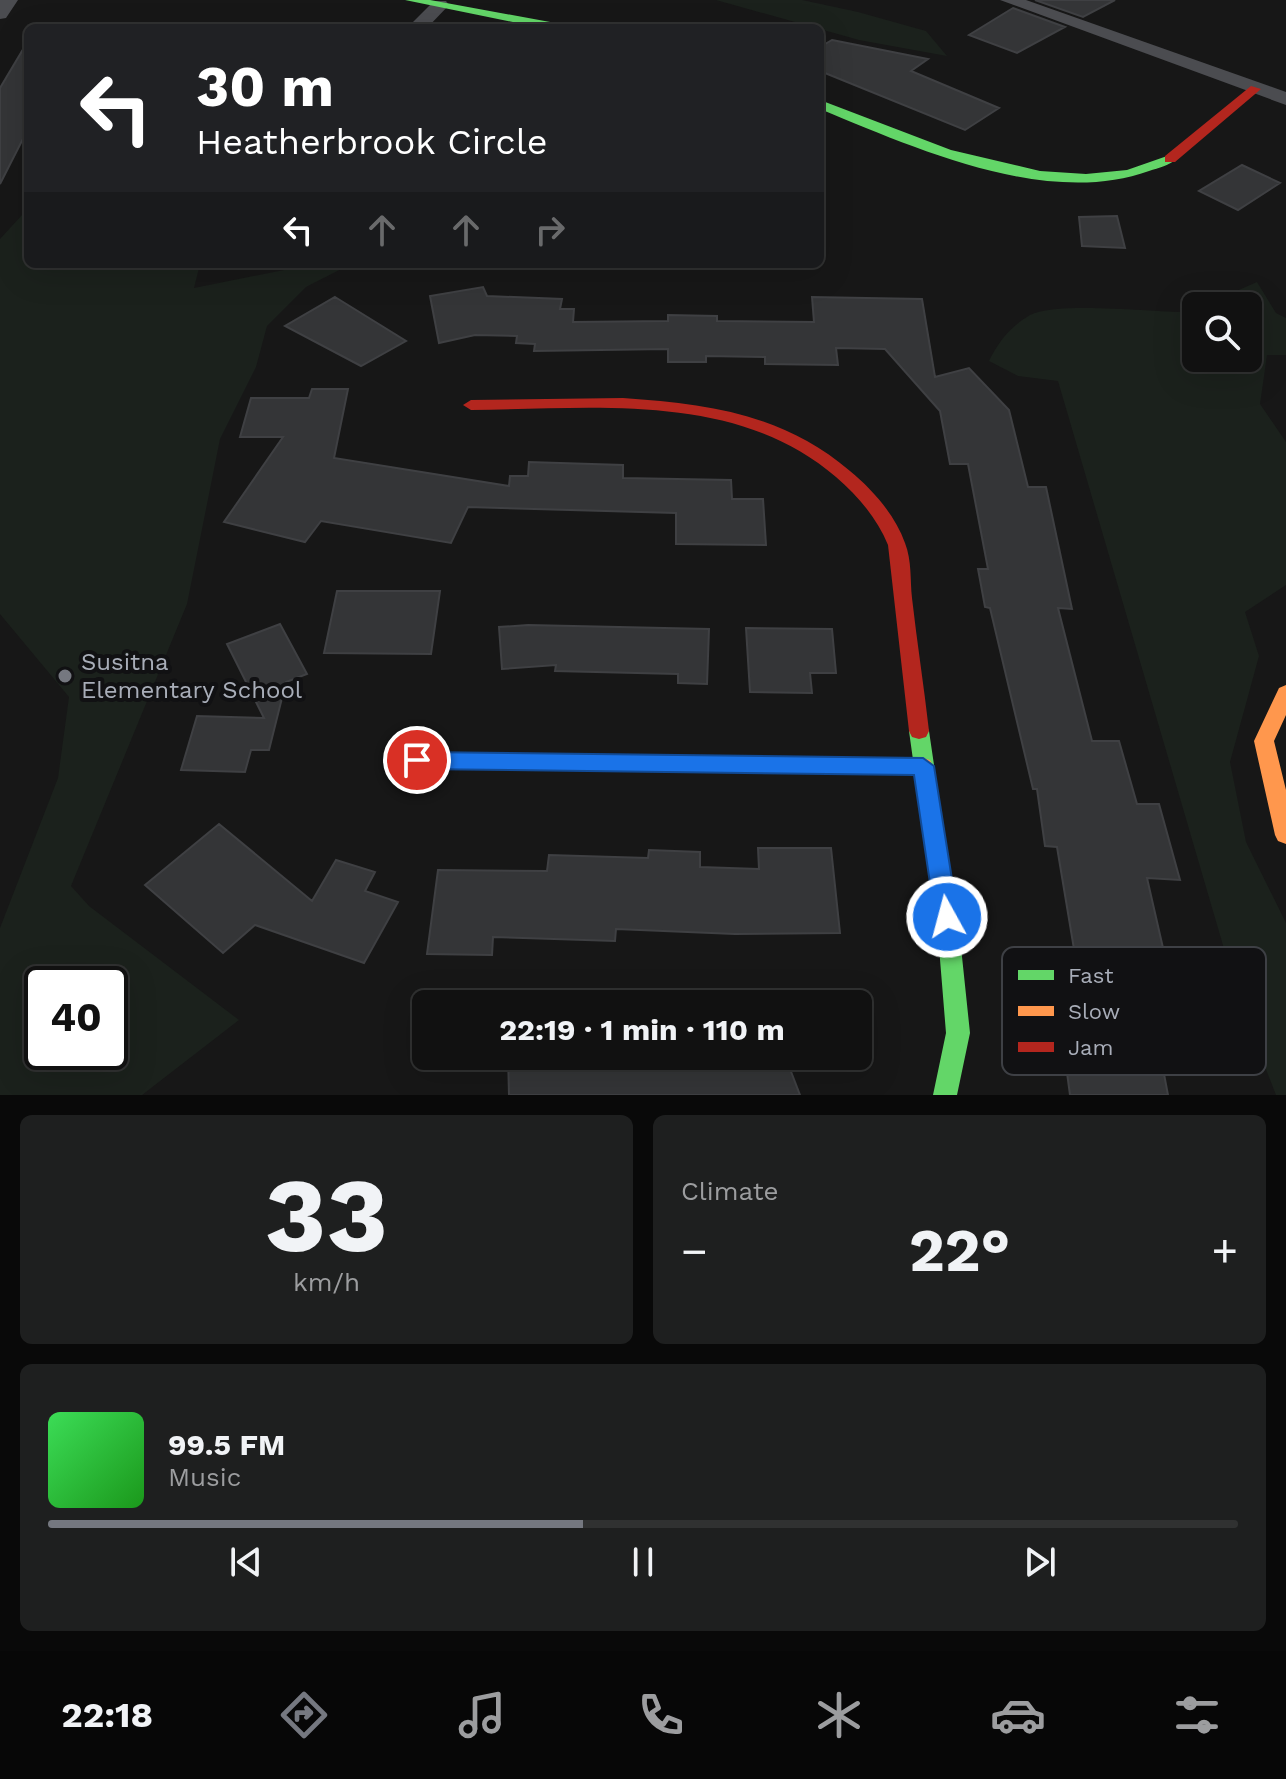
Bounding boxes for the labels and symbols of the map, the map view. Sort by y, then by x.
place label: Susitna Elementary School [81,648,303,704]
marker: Susitna Elementary School [56,667,74,685]
pin [383,726,451,794]
position arrow [905,875,989,959]
legend [1002,947,1266,1075]
text: Fast [1068,963,1114,988]
speed limit sign: 40 [24,966,128,1070]
text: Slow [1068,999,1120,1024]
text: Jam [1068,1035,1113,1060]

